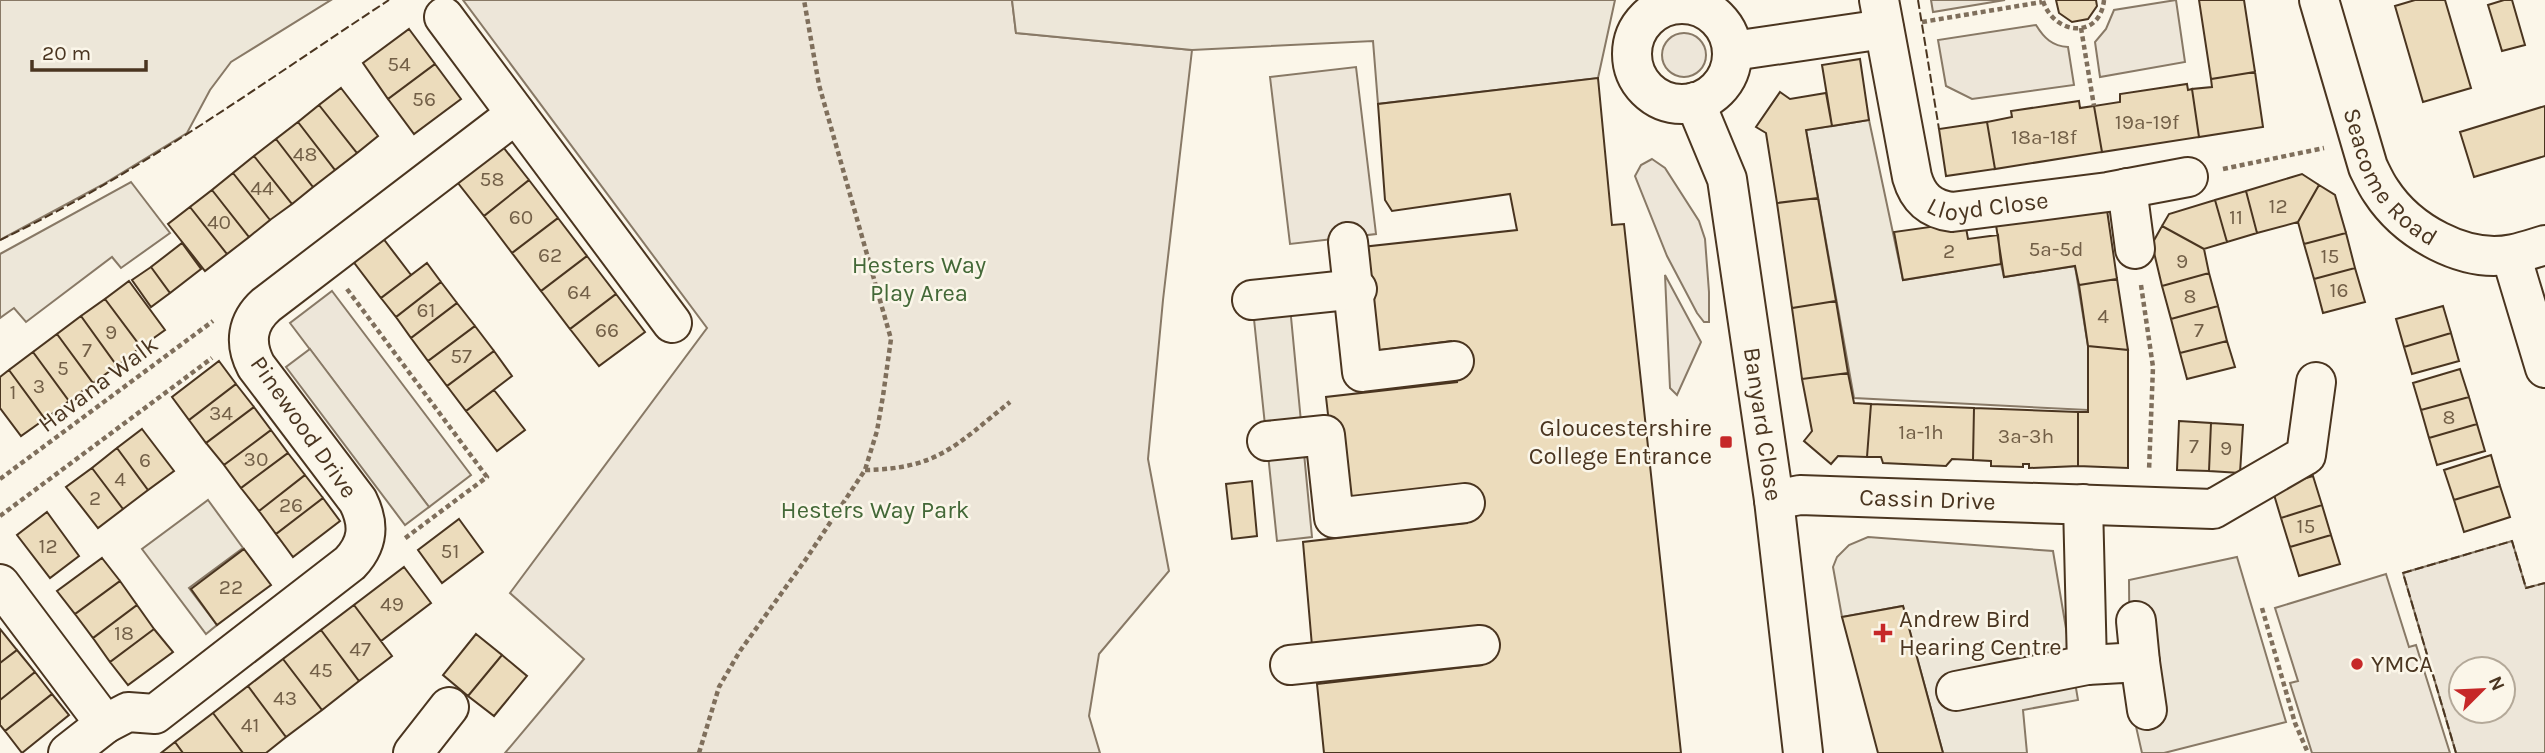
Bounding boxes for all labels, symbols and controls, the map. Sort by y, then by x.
scale bar [32,28,145,72]
text: 20 m [42,41,91,65]
house number: 54 [387,52,411,76]
house number: 56 [412,87,436,111]
street label: Seacome Road [2337,105,2442,252]
house number: 19a-19f [2115,110,2180,134]
house number: 18a-18f [2011,125,2078,149]
house number: 48 [293,142,317,166]
house number: 58 [480,167,504,191]
house number: 44 [250,176,274,200]
street label: Lloyd Close [1922,186,2050,227]
house number: 12 [2268,194,2288,218]
house number: 60 [509,205,533,229]
house number: 11 [2229,205,2243,229]
house number: 40 [207,210,231,234]
house number: 5a-5d [2028,237,2084,261]
house number: 2 [1943,239,1955,263]
house number: 62 [538,243,562,267]
house number: 15 [2321,244,2339,268]
house number: 9 [2176,249,2188,273]
park label: Hesters Way Play Area [852,251,986,307]
house number: 16 [2330,278,2348,302]
house number: 64 [567,280,591,304]
house number: 8 [2184,284,2196,308]
house number: 61 [417,298,435,322]
house number: 4 [2097,304,2109,328]
house number: 66 [595,318,619,342]
house number: 7 [2194,318,2204,342]
house number: 9 [105,320,117,344]
street label: Havana Walk [33,330,163,438]
house number: 7 [82,338,92,362]
house number: 57 [450,344,472,368]
street label: Banyard Close [1738,345,1788,503]
street label: Pinewood Drive [245,351,363,503]
house number: 5 [57,356,69,380]
house number: 3 [33,374,45,398]
house number: 1 [10,380,16,404]
house number: 34 [209,401,233,425]
house number: 8 [2443,405,2455,429]
place label: Gloucestershire College Entrance [1529,414,1712,470]
house number: 1a-1h [1898,420,1944,444]
house number: 3a-3h [1998,424,2054,448]
marker: Gloucestershire College Entrance [1718,434,1734,450]
house number: 7 [2189,434,2199,458]
house number: 9 [2220,436,2232,460]
house number: 30 [244,447,268,471]
house number: 6 [139,448,151,472]
house number: 4 [114,467,126,491]
street label: Cassin Drive [1859,483,1996,516]
house number: 2 [89,486,101,510]
house number: 26 [279,493,303,517]
park label: Hesters Way Park [781,496,969,524]
house number: 15 [2297,514,2315,538]
house number: 12 [38,534,58,558]
house number: 51 [441,539,459,563]
house number: 22 [219,575,243,599]
house number: 49 [380,592,404,616]
place label: Andrew Bird Hearing Centre [1899,605,2062,661]
house number: 18 [114,621,134,645]
marker: Andrew Bird Hearing Centre [1873,623,1893,643]
house number: 47 [349,637,371,661]
place label: YMCA [2371,650,2433,678]
north arrow [2447,655,2517,725]
marker: YMCA [2349,656,2365,672]
house number: 45 [309,658,333,682]
text: N [2484,673,2509,694]
house number: 43 [273,686,297,710]
house number: 41 [241,713,259,737]

